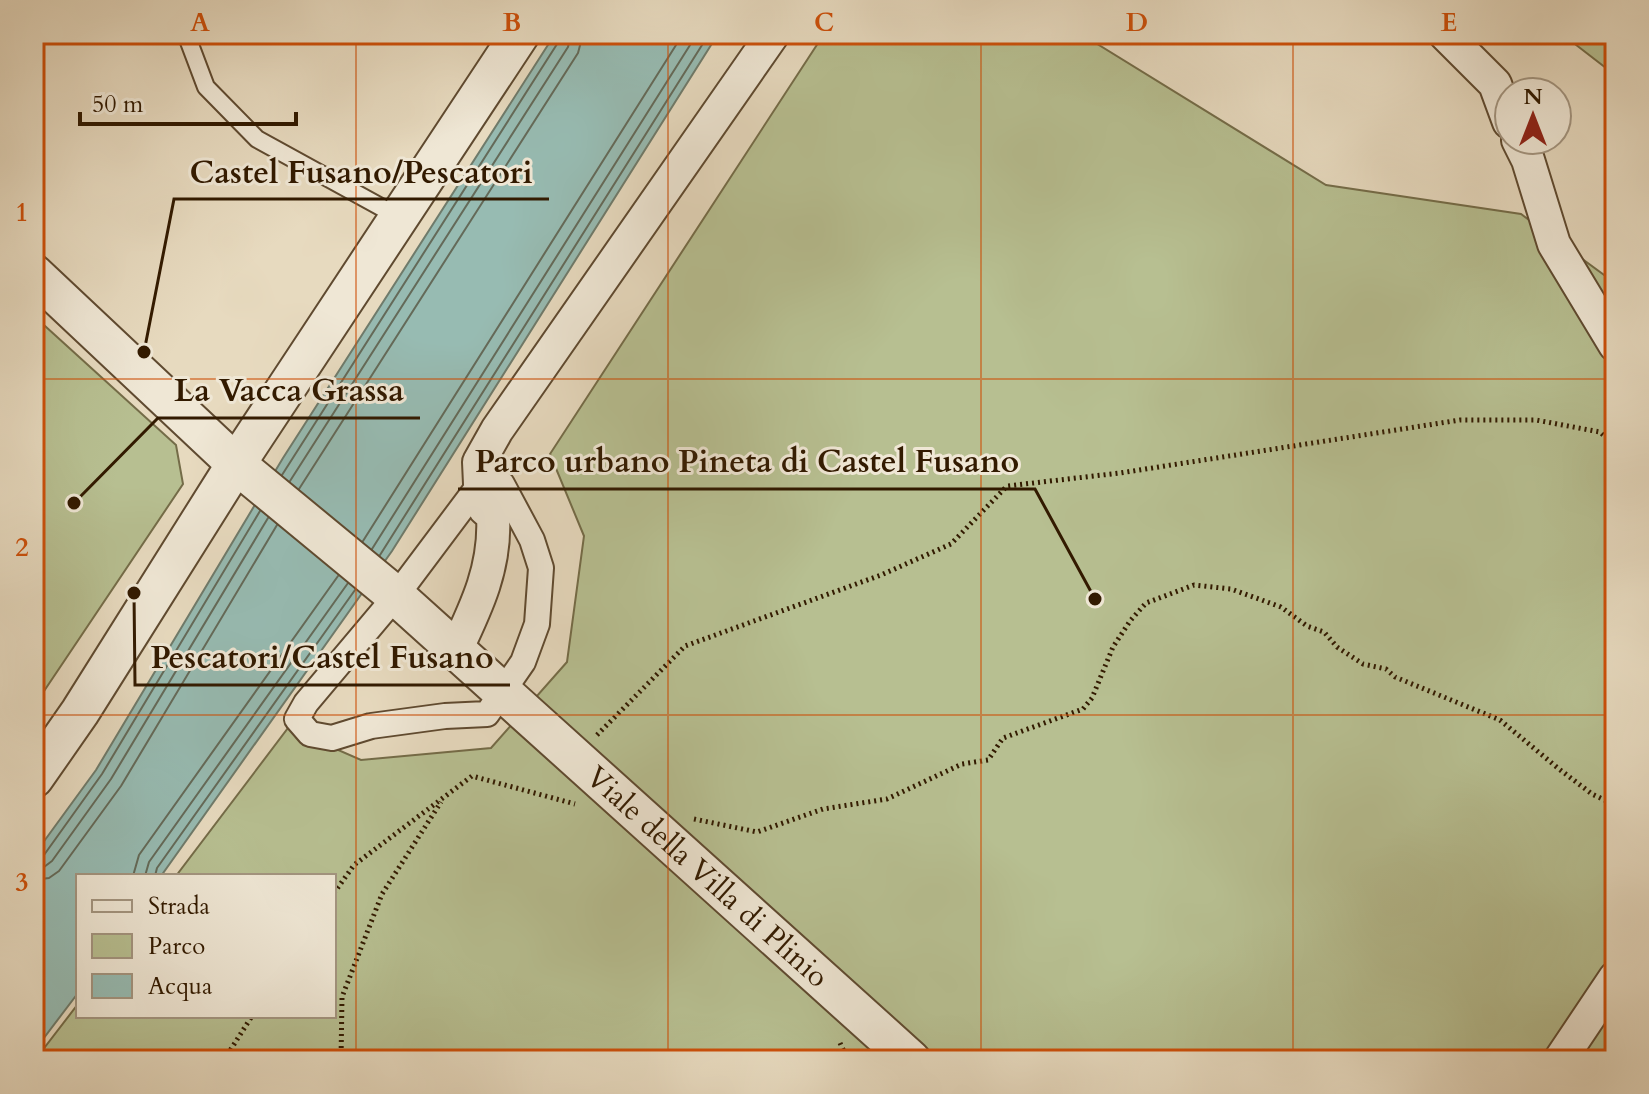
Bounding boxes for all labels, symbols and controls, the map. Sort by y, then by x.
text: A [190,5,210,40]
text: B [503,5,521,40]
text: C [814,5,834,40]
text: D [1126,5,1148,40]
text: E [1441,5,1457,40]
scale bar [80,76,296,126]
north arrow [1493,76,1573,156]
text: N [1523,82,1543,112]
text: 50 m [92,88,144,121]
callout: Castel Fusano/Pescatori [174,143,549,199]
text: Castel Fusano/Pescatori [189,151,533,195]
text: 1 [15,195,29,230]
callout: La Vacca Grassa [158,362,420,418]
text: La Vacca Grassa [174,369,404,413]
callout: Parco urbano Pineta di Castel Fusano [458,433,1035,489]
text: Parco urbano Pineta di Castel Fusano [475,440,1019,484]
text: 2 [15,530,29,565]
callout: Pescatori/Castel Fusano [135,629,510,685]
text: Pescatori/Castel Fusano [150,636,494,680]
street label: Viale della Villa di Plinio [577,757,837,997]
text: 3 [15,865,29,900]
legend [76,874,336,1018]
text: Strada [148,890,211,923]
text: Parco [148,930,205,963]
text: Acqua [148,970,213,1003]

